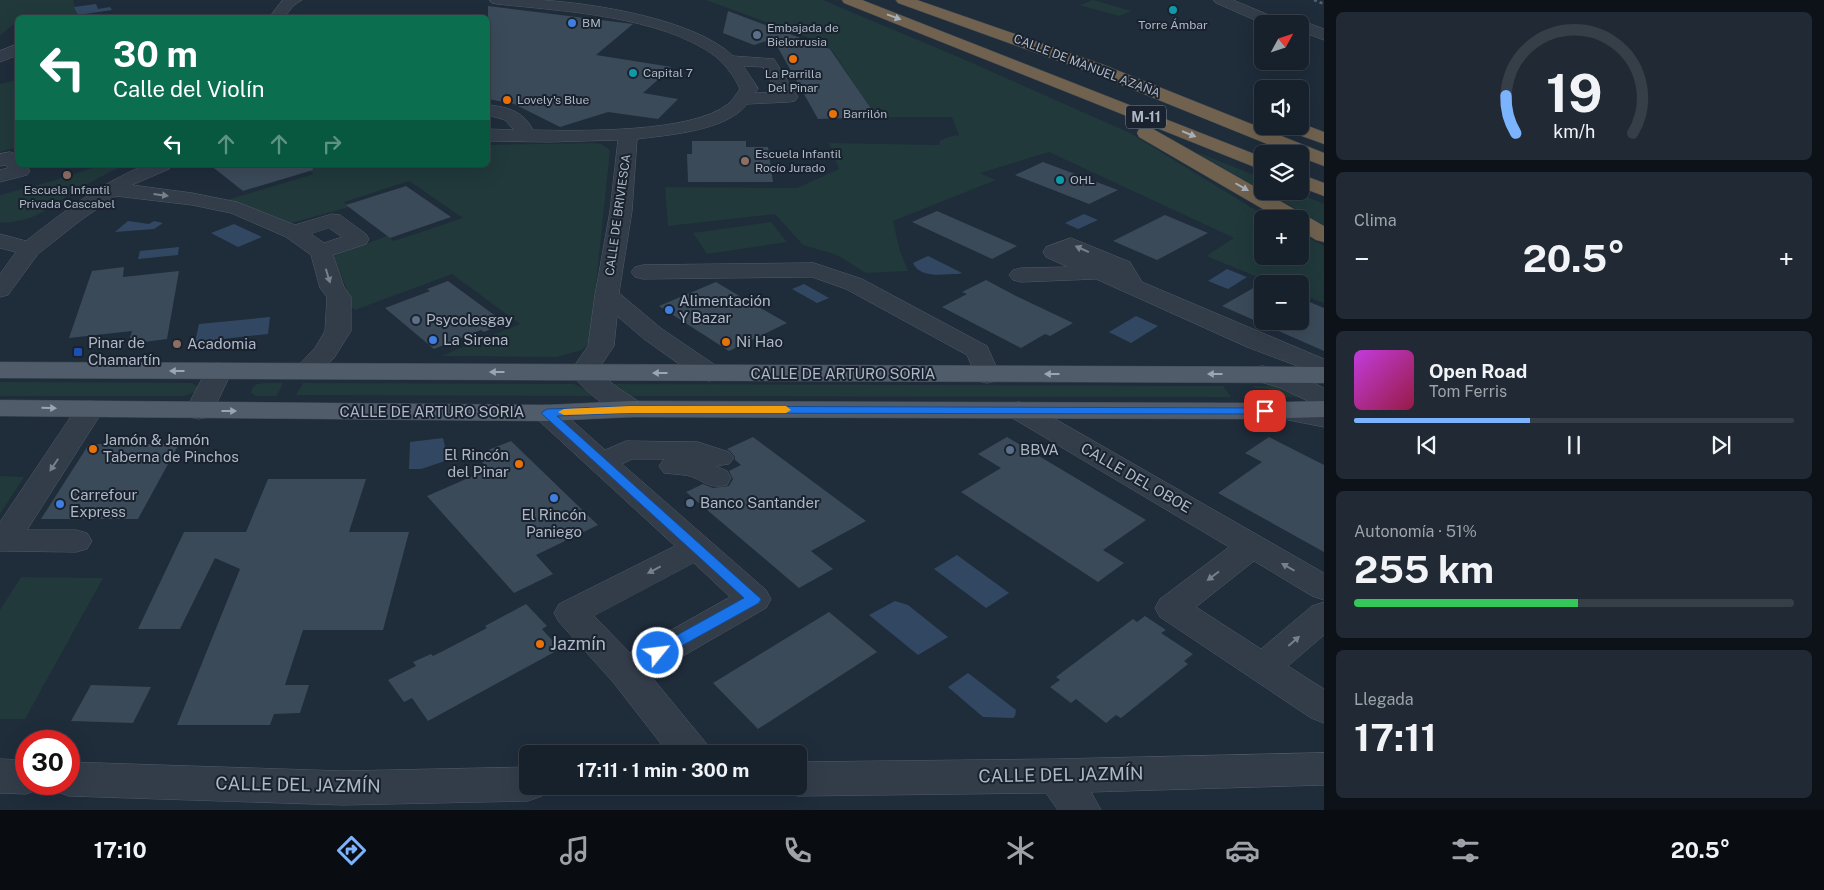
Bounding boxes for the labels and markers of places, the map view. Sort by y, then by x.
marker: Torre Ámbar [1167,4,1179,16]
place label: BM [582,16,601,30]
marker: BM [566,17,578,29]
place label: Torre Ámbar [1138,18,1208,32]
place label: Embajada de Bielorrusia [767,21,839,49]
marker: Embajada de Bielorrusia [751,29,763,41]
marker: La Parrilla Del Pinar [787,53,799,65]
place label: Capital 7 [643,66,693,80]
marker: Capital 7 [627,67,639,79]
place label: La Parrilla Del Pinar [765,67,821,95]
place label: Lovely's Blue [517,93,589,107]
marker: Lovely's Blue [501,94,513,106]
place label: Barrilón [843,107,887,121]
marker: Barrilón [827,108,839,120]
place label: Escuela Infantil Rocío Jurado [755,147,842,175]
marker: Escuela Infantil Rocío Jurado [739,155,751,167]
marker: Escuela Infantil Privada Cascabel [61,169,73,181]
place label: OHL [1070,173,1095,187]
marker: OHL [1054,174,1066,186]
place label: Escuela Infantil Privada Cascabel [19,183,115,211]
place label: Alimentación Y Bazar [679,292,771,326]
marker: Alimentación Y Bazar [663,304,675,316]
place label: Psycolesgay [426,311,513,328]
marker: Psycolesgay [410,314,422,326]
place label: La Sirena [443,331,508,348]
place label: Ni Hao [736,333,783,350]
place label: Pinar de Chamartín [88,334,160,368]
marker: La Sirena [427,334,439,346]
place label: Acadomia [187,335,256,352]
marker: Ni Hao [720,336,732,348]
marker: Acadomia [171,338,183,350]
marker: Pinar de Chamartín [72,346,84,358]
pin [1244,390,1286,432]
place label: Jamón & Jamón Taberna de Pinchos [103,431,239,465]
place label: BBVA [1020,441,1059,458]
marker: Jamón & Jamón Taberna de Pinchos [87,443,99,455]
marker: BBVA [1004,444,1016,456]
place label: El Rincón del Pinar [444,446,509,480]
marker: El Rincón del Pinar [513,458,525,470]
place label: Carrefour Express [70,486,137,520]
marker: El Rincón Paniego [548,492,560,504]
place label: Banco Santander [700,494,820,511]
marker: Banco Santander [684,497,696,509]
marker: Carrefour Express [54,498,66,510]
place label: El Rincón Paniego [521,506,587,540]
place label: Jazmín [550,633,606,654]
marker: Jazmín [534,638,546,650]

